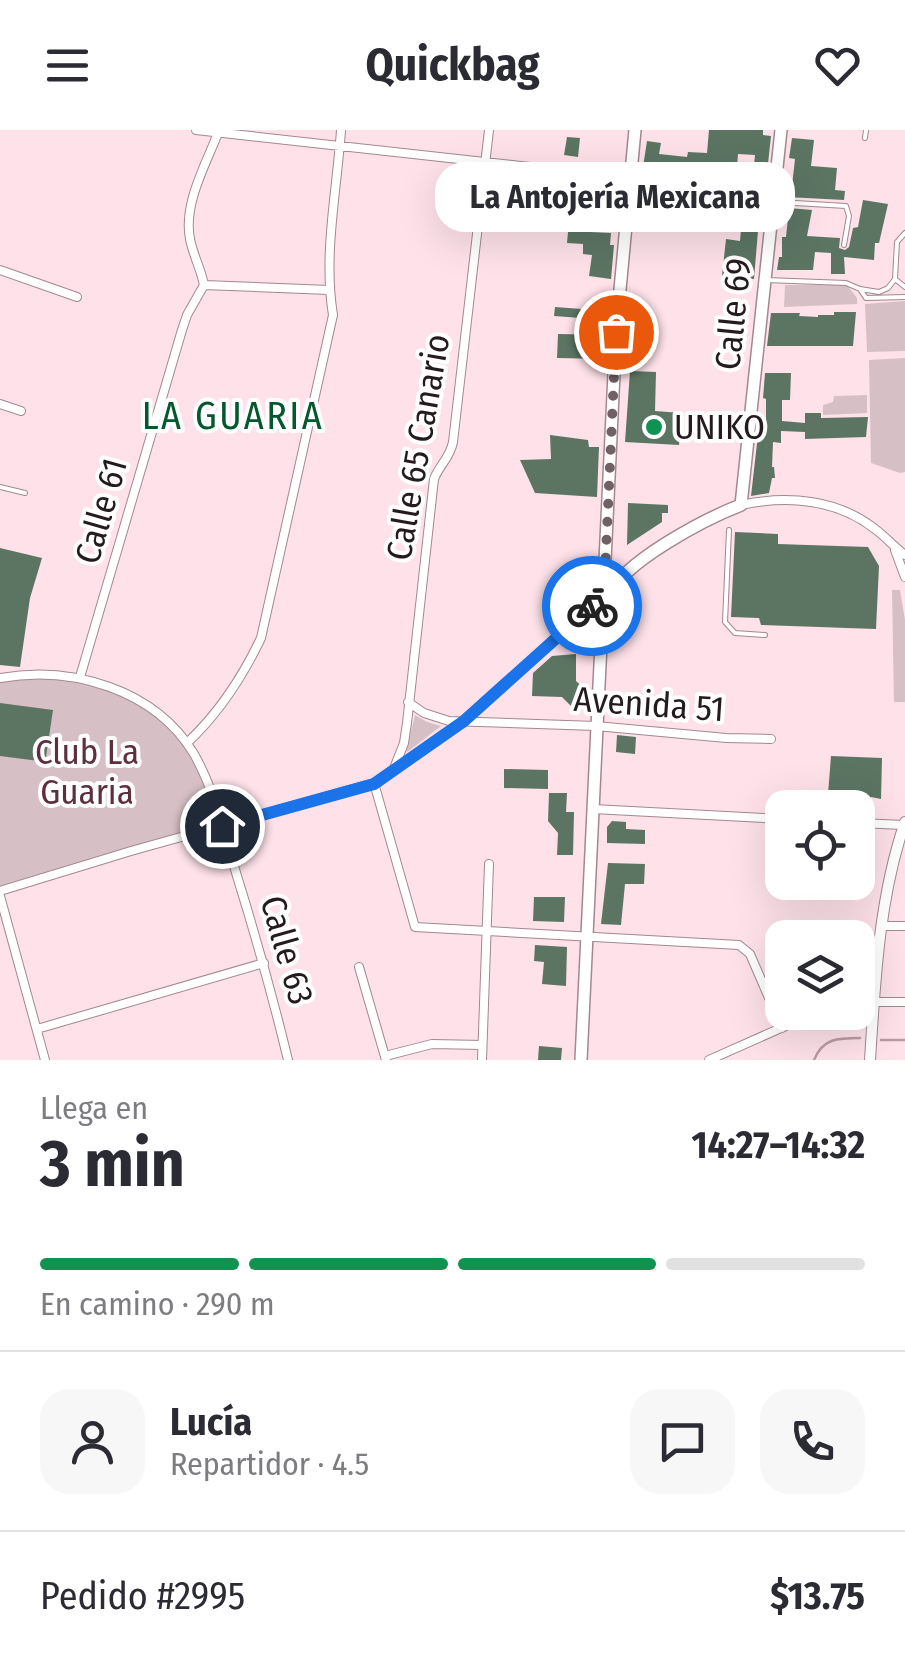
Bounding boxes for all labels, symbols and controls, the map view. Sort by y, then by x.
icon: menu [40,38,95,93]
text: Quickbag [365,38,540,92]
icon: heart [810,38,865,93]
callout: La Antojería Mexicana [436,162,796,232]
text: La Antojería Mexicana [470,178,760,216]
street label: Calle 69 [706,256,760,372]
pin [574,290,659,375]
icon: bag [589,305,644,360]
street label: Calle 65 Canario [377,331,459,563]
district label: LA GUARIA [142,393,324,439]
place label: UNIKO [674,406,765,448]
marker: UNIKO [643,416,665,438]
street label: Calle 61 [66,454,136,568]
courier [542,556,642,656]
icon: bike [565,579,620,634]
street label: Avenida 51 [572,678,726,730]
park label: Club La Guaria [35,731,139,813]
pin [180,784,265,869]
map controls [765,790,875,1030]
button: locate [765,790,875,900]
icon: home [195,799,250,854]
street label: Calle 63 [252,891,322,1009]
button: layers [765,920,875,1030]
text: Llega en [40,1089,148,1127]
text: 14:27–14:32 [692,1122,865,1168]
text: 3 min [40,1125,185,1203]
text: En camino · 290 m [40,1285,275,1323]
button: person [40,1389,145,1494]
button: chat [630,1389,735,1494]
button: phone [760,1389,865,1494]
text: Lucía [170,1399,252,1445]
text: Repartidor · 4.5 [170,1445,369,1483]
text: Pedido #2995 [40,1573,245,1619]
text: $13.75 [770,1573,865,1619]

